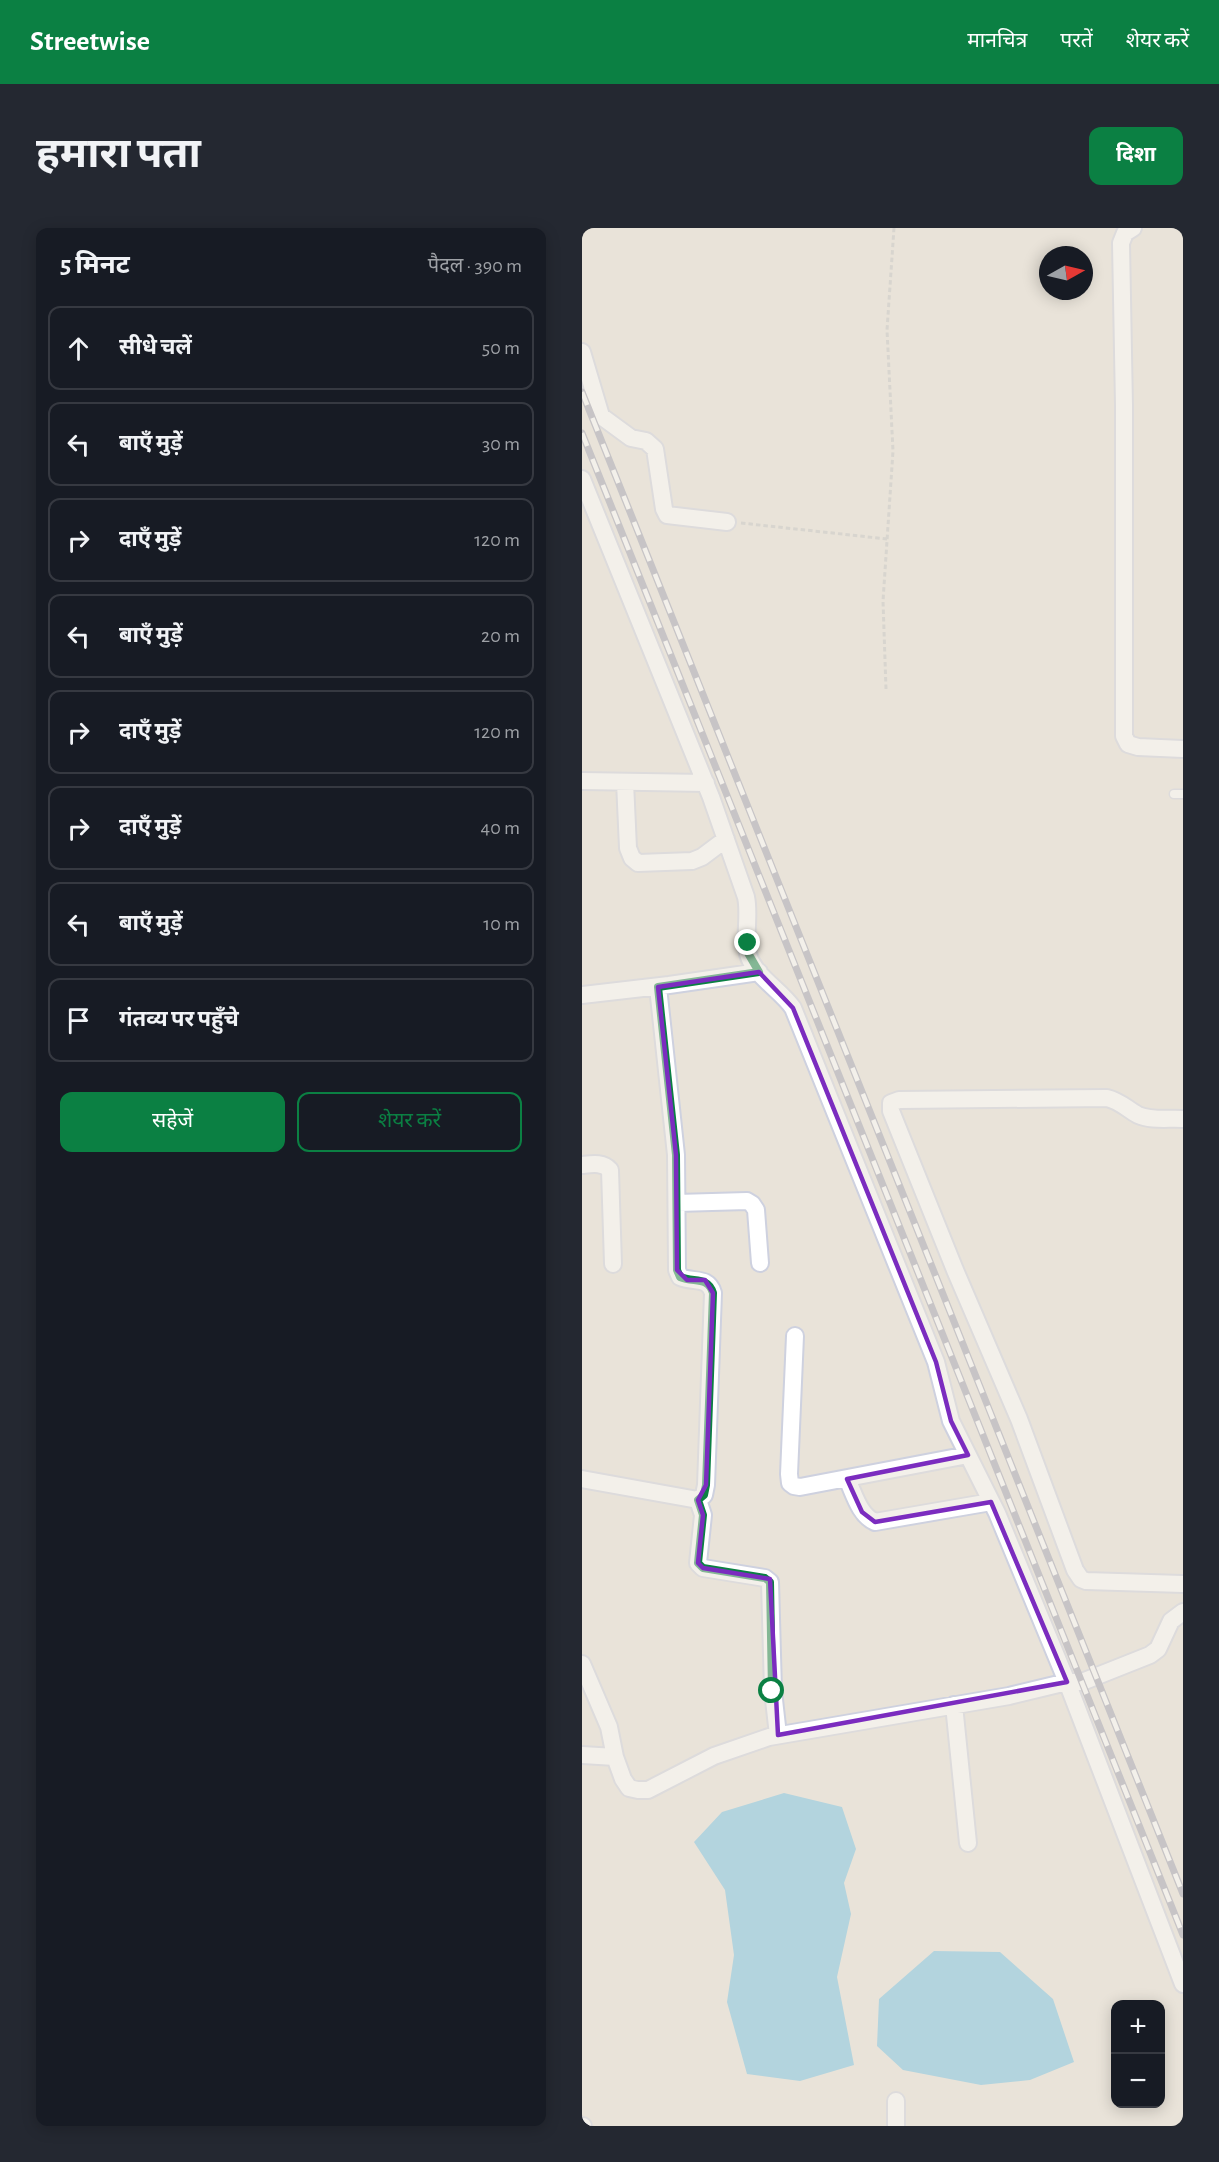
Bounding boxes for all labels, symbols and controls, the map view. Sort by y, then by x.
text: Streetwise [30,28,150,56]
text: मानचित्र [967,30,1027,51]
text: परतें [1060,30,1093,51]
text: शेयर करें [1126,30,1189,51]
button: दिशा [1089,127,1183,185]
text: हमारा पता [36,133,201,175]
north arrow [1039,246,1093,300]
text: 5 मिनट [60,252,130,278]
text: पैदल · 390 m [428,256,522,276]
icon: ahead [62,332,95,365]
text: सीधे चलें [119,336,192,358]
text: 50 m [482,338,520,358]
icon: left [62,428,95,461]
text: बाएँ मुड़ें [119,432,183,454]
text: 30 m [482,434,520,454]
icon: right [62,524,95,557]
text: दाएँ मुड़ें [119,528,181,550]
text: 120 m [474,530,520,550]
icon: left [62,620,95,653]
text: बाएँ मुड़ें [119,624,183,646]
text: 20 m [481,626,520,646]
icon: right [62,716,95,749]
text: दाएँ मुड़ें [119,720,181,742]
text: 120 m [474,722,520,742]
icon: right [62,812,95,845]
text: दाएँ मुड़ें [119,816,181,838]
text: 40 m [481,818,520,838]
icon: left [62,908,95,941]
text: बाएँ मुड़ें [119,912,183,934]
text: 10 m [483,914,520,934]
route end [734,929,760,955]
icon: arrive [62,1004,95,1037]
text: गंतव्य पर पहुँचे [119,1008,239,1030]
button: सहेजें [60,1092,285,1152]
button: शेयर करें [297,1092,522,1152]
route start [758,1677,784,1703]
map controls [1111,2000,1165,2108]
button: + [1111,2000,1165,2054]
button: − [1111,2054,1165,2108]

